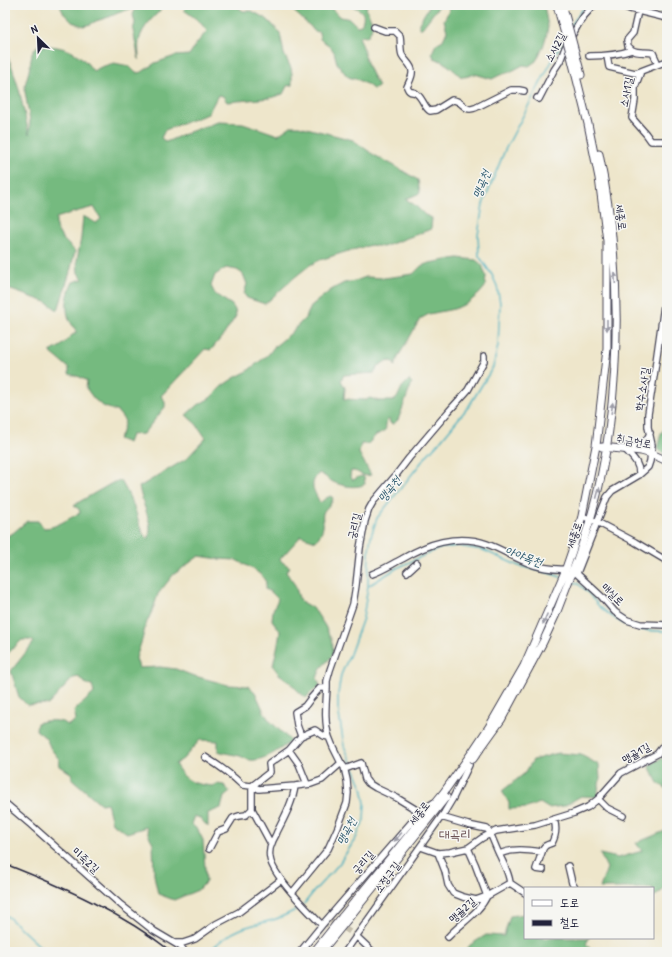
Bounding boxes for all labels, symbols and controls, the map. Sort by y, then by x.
north arrow [18,18,58,58]
text: N [28,21,40,36]
street label: 소사2길 [541,30,569,64]
street label: 소사1길 [616,76,636,108]
water label: 맹곡천 [468,166,495,201]
street label: 세종로 [612,203,630,231]
one-way arrow [612,271,618,284]
one-way arrow [604,319,610,332]
street label: 학수소사길 [632,366,652,412]
one-way arrow [609,402,615,414]
street label: 취금헌로 [615,431,653,451]
water label: 맹곡천 [373,471,406,506]
one-way arrow [595,487,601,499]
street label: 궁리길 [344,511,364,541]
street label: 세종로 [563,520,585,550]
water label: 아야목천 [503,541,546,571]
street label: 매실로 [599,580,627,608]
one-way arrow [541,613,547,625]
street label: 맹골1길 [619,739,653,767]
street label: 세종로 [405,798,433,828]
water label: 맹곡천 [332,813,361,848]
district label: 대곡리 [439,825,471,843]
one-way arrow [394,832,403,842]
street label: 미죽2길 [70,844,103,876]
street label: 궁리길 [349,847,377,877]
street label: 소정구길 [371,858,403,895]
legend [524,887,654,939]
street label: 맹골2길 [446,894,479,926]
text: 도로 [560,894,579,911]
text: 철도 [560,914,579,931]

